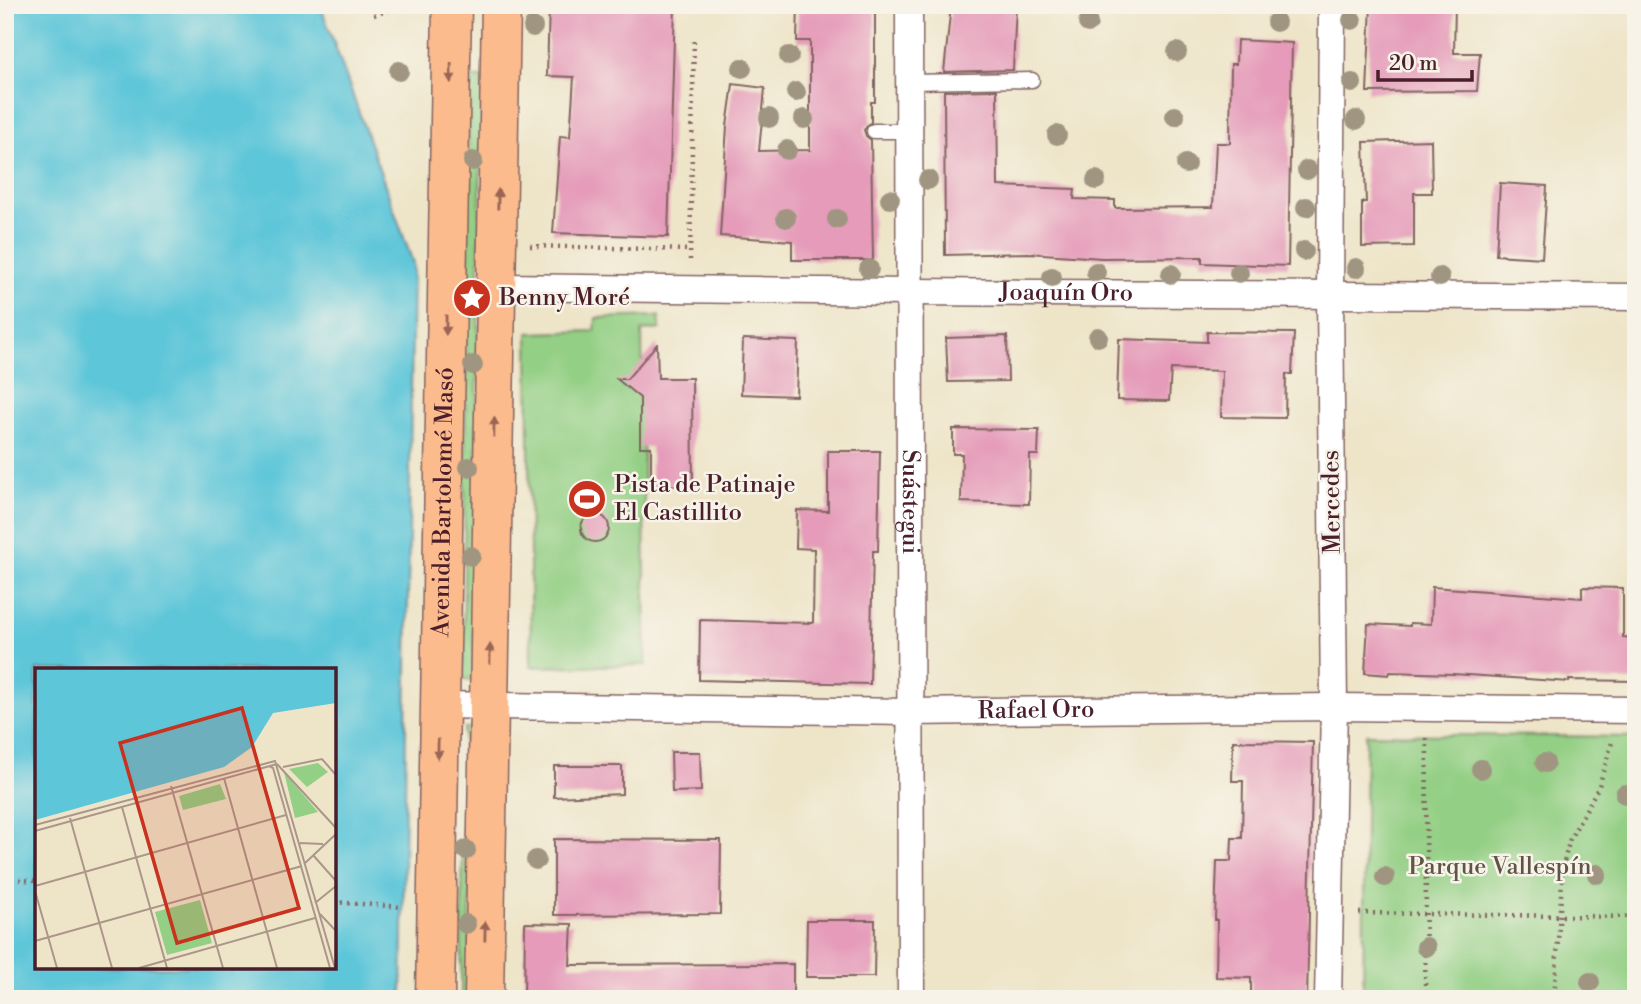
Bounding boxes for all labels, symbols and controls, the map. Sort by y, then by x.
scale bar [1378,38,1473,82]
text: 20 m [1389,51,1438,77]
one-way arrow [445,63,457,85]
one-way arrow [492,188,504,210]
place icon: Benny Moré [451,277,493,319]
street label: Joaquín Oro [998,278,1133,309]
place label: Benny Moré [498,283,630,313]
one-way arrow [440,315,452,337]
street label: Avenida Bartolomé Masó [426,367,461,638]
one-way arrow [488,415,500,437]
street label: Suástegui [895,450,925,555]
street label: Mercedes [1316,450,1348,554]
place label: Pista de Patinaje El Castillito [614,470,796,528]
sports icon: Pista de Patinaje El Castillito [566,478,608,520]
one-way arrow [484,643,496,665]
inset map [35,668,336,969]
street label: Rafael Oro [977,695,1094,726]
one-way arrow [432,738,444,760]
park label: Parque Vallespín [1408,852,1592,882]
one-way arrow [479,919,491,941]

